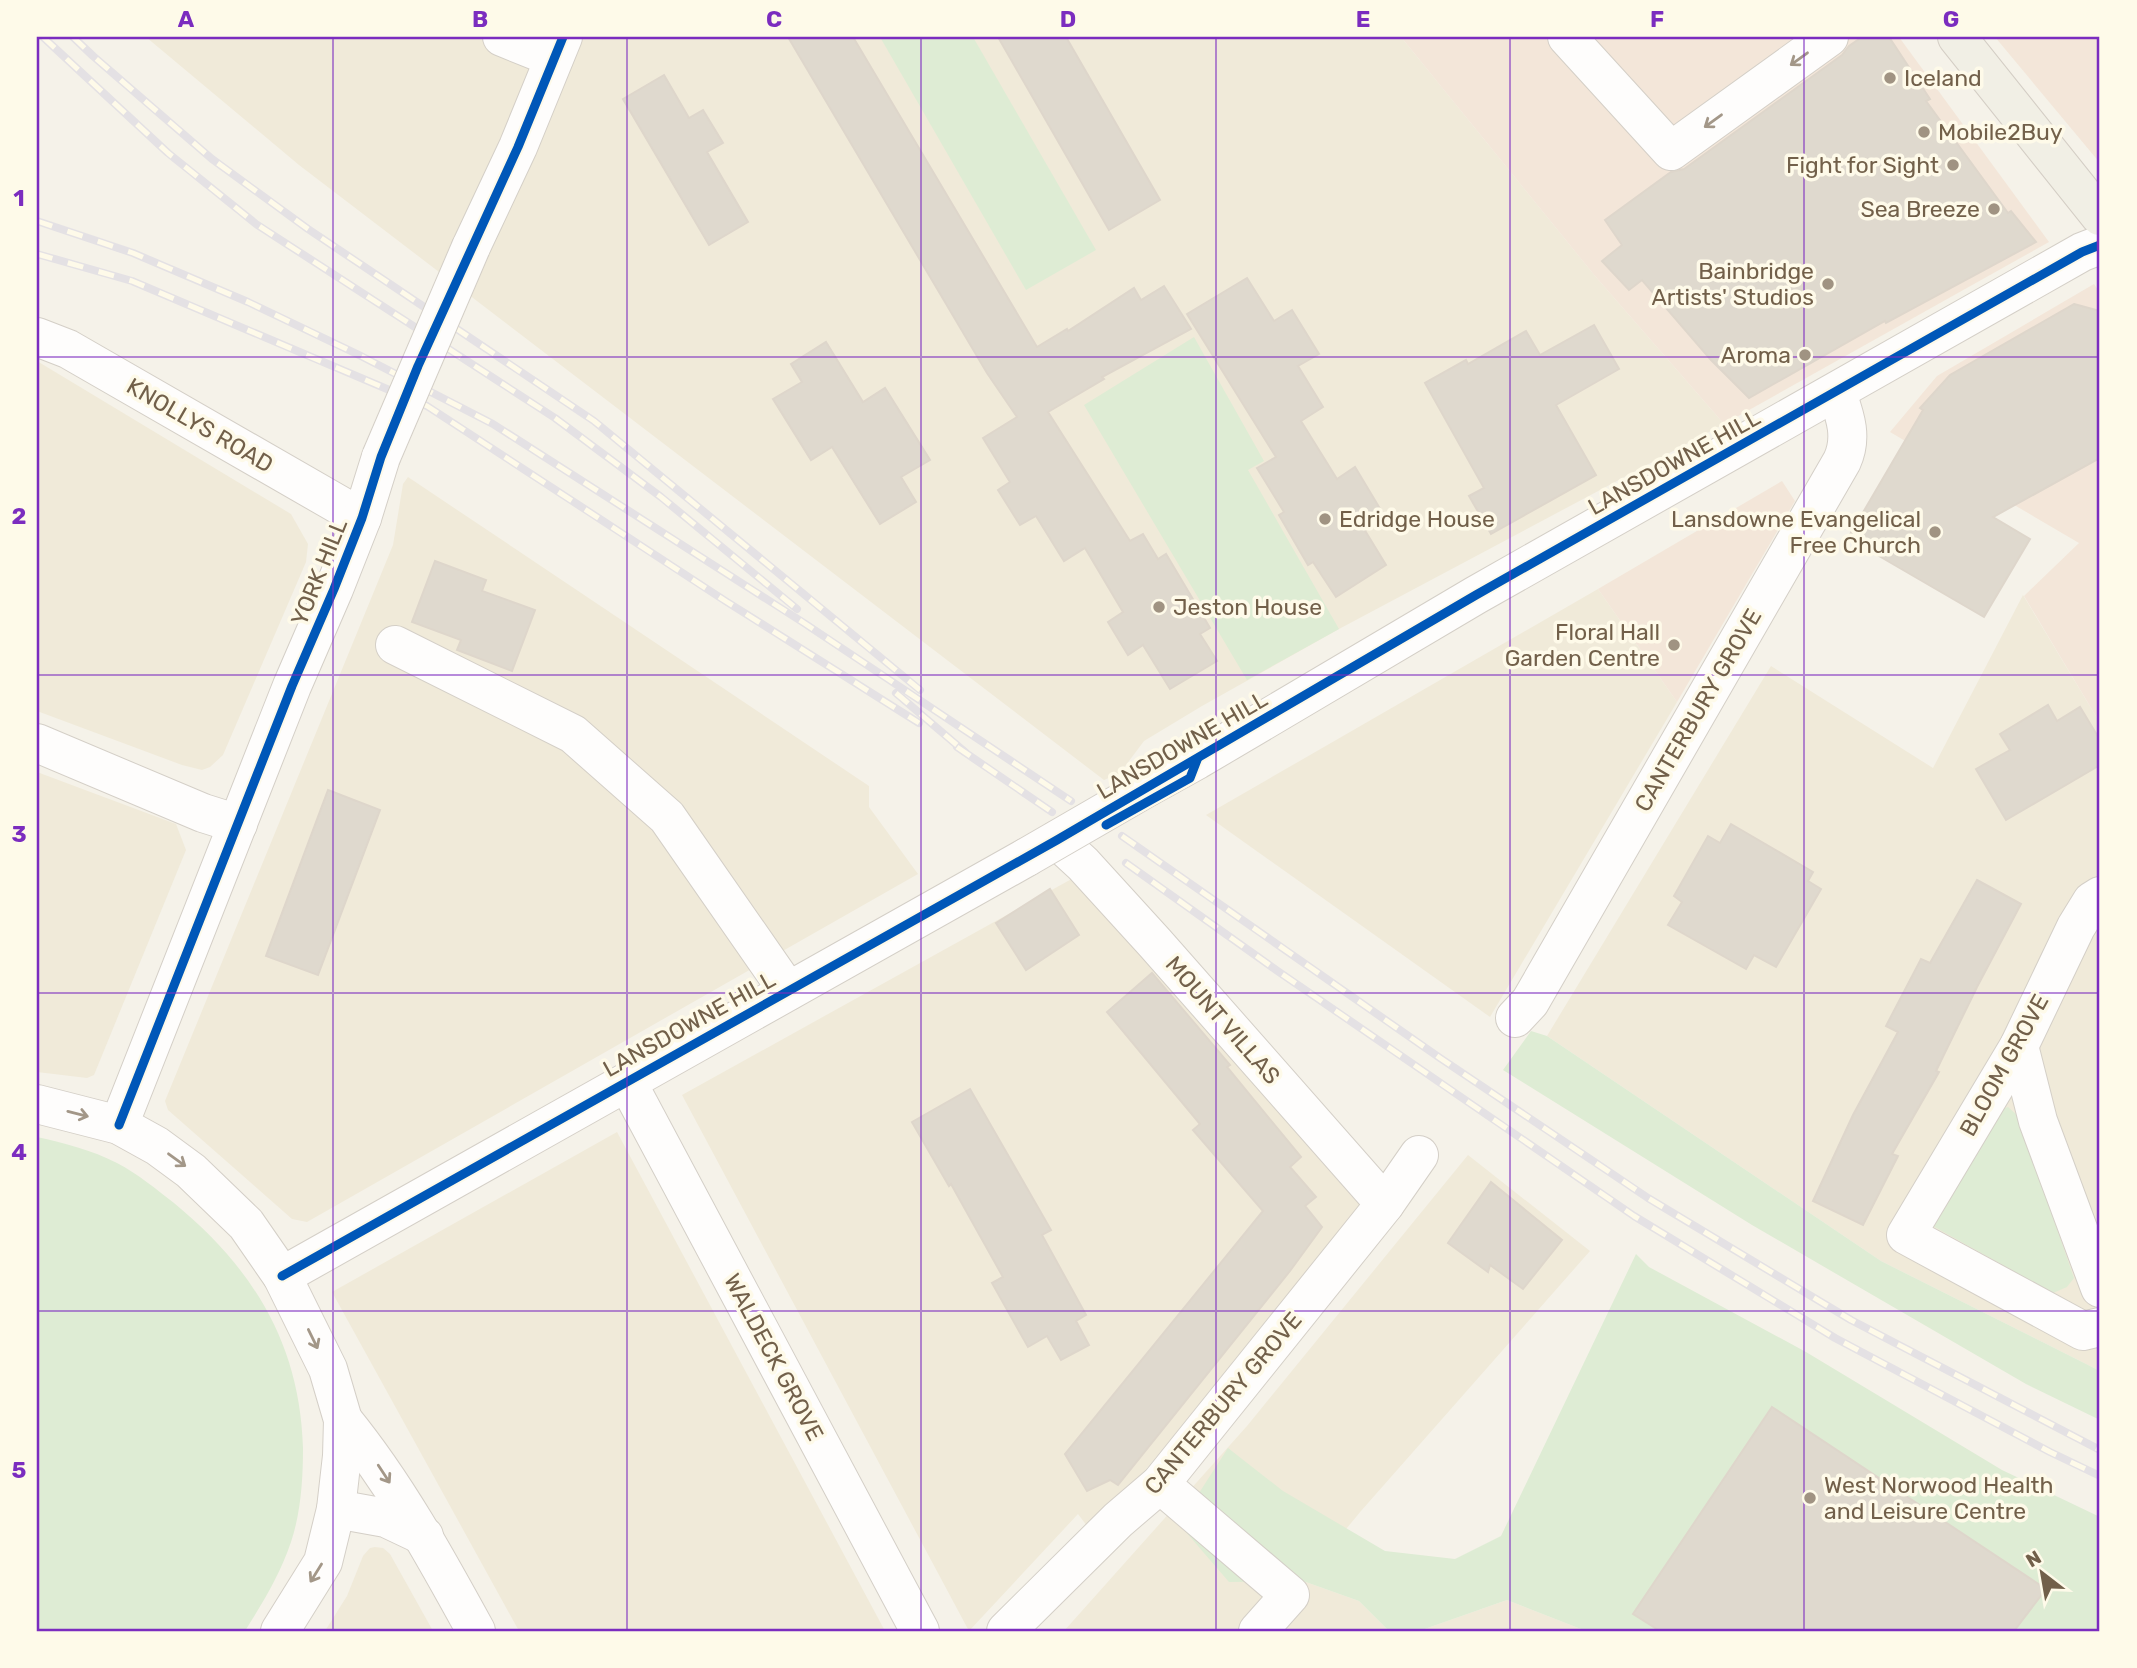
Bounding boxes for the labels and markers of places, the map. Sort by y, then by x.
place label: Iceland [1904,64,1982,92]
marker: Iceland [1882,70,1898,86]
place label: Mobile2Buy [1938,118,2063,146]
marker: Mobile2Buy [1916,124,1932,140]
place label: Fight for Sight [1786,151,1939,179]
marker: Fight for Sight [1945,157,1961,173]
place label: Sea Breeze [1860,195,1980,223]
marker: Sea Breeze [1986,201,2002,217]
place label: Bainbridge Artists' Studios [1651,257,1814,311]
marker: Bainbridge Artists' Studios [1820,276,1836,292]
place label: Aroma [1721,341,1791,369]
marker: Aroma [1797,347,1813,363]
place label: Edridge House [1339,505,1495,533]
place label: Lansdowne Evangelical Free Church [1671,505,1921,559]
marker: Edridge House [1317,511,1333,527]
marker: Lansdowne Evangelical Free Church [1927,524,1943,540]
place label: Jeston House [1173,593,1322,621]
marker: Jeston House [1151,599,1167,615]
place label: Floral Hall Garden Centre [1505,618,1660,672]
marker: Floral Hall Garden Centre [1666,637,1682,653]
place label: West Norwood Health and Leisure Centre [1824,1471,2054,1525]
marker: West Norwood Health and Leisure Centre [1802,1490,1818,1506]

